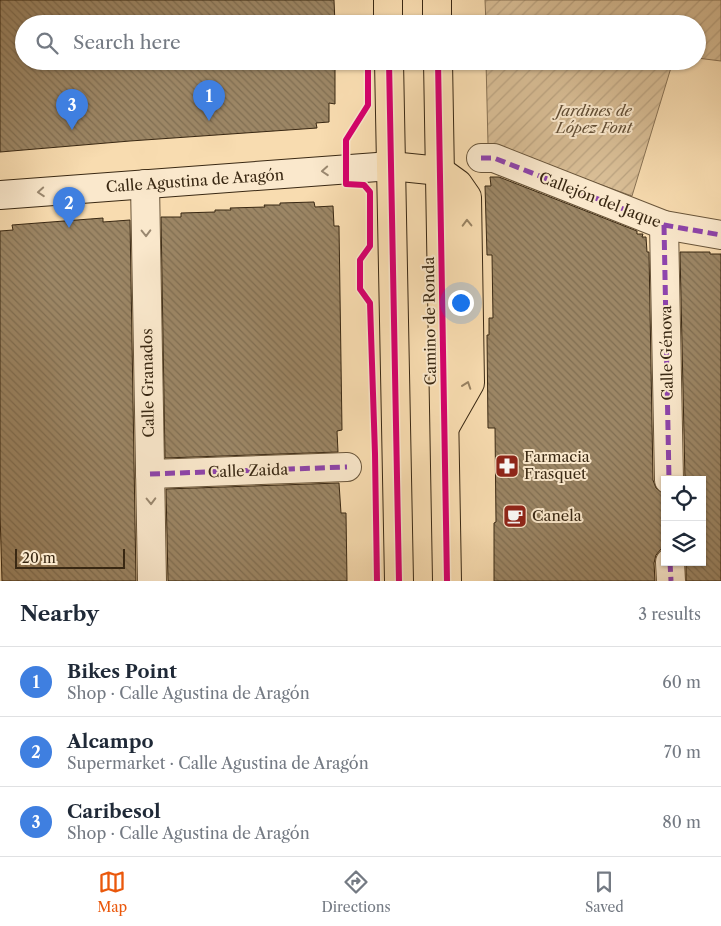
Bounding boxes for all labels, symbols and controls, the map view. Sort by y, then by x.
search box [15,15,706,70]
icon: search [33,29,61,57]
text: Search here [73,31,181,54]
pin: 1 [193,80,225,121]
pin: 3 [56,89,88,130]
park label: Jardines de López Font [552,101,633,137]
street label: Calle Agustina de Aragón [105,165,285,196]
one-way arrow [321,165,329,176]
street label: Callejón del Jaque [536,167,664,232]
one-way arrow [36,186,44,197]
pin: 2 [53,187,85,228]
one-way arrow [462,219,472,226]
one-way arrow [141,230,151,237]
street label: Camino de Ronda [419,256,440,385]
your location [448,290,474,316]
street label: Calle Génova [656,305,677,401]
street label: Calle Granados [137,328,158,438]
one-way arrow [461,381,471,390]
place label: Farmacia Frasquet [524,447,590,483]
pharmacy icon: Farmacia Frasquet [494,453,520,479]
street label: Calle Zaida [207,460,289,481]
map controls [661,476,706,566]
button: locate [661,476,706,521]
one-way arrow [145,497,156,505]
cafe icon: Canela [502,503,528,529]
place label: Canela [532,506,582,525]
button: layers [661,521,706,566]
scale bar [15,546,125,569]
text: 20 m [22,549,56,567]
text: Nearby [20,601,99,626]
text: 3 results [638,604,701,624]
text: Bikes Point [67,660,177,683]
text: 1 [32,672,40,692]
text: 60 m [662,672,701,692]
text: Shop · Calle Agustina de Aragón [67,683,310,703]
text: Alcampo [67,730,154,753]
text: 2 [31,742,41,762]
text: 70 m [664,742,701,762]
text: Supermarket · Calle Agustina de Aragón [67,753,369,773]
text: Caribesol [67,800,161,823]
text: 3 [31,812,41,832]
text: 80 m [662,812,701,832]
text: Shop · Calle Agustina de Aragón [67,823,310,843]
tab: Map [97,868,127,916]
tab: Directions [321,868,391,916]
tab: Saved [585,868,624,916]

